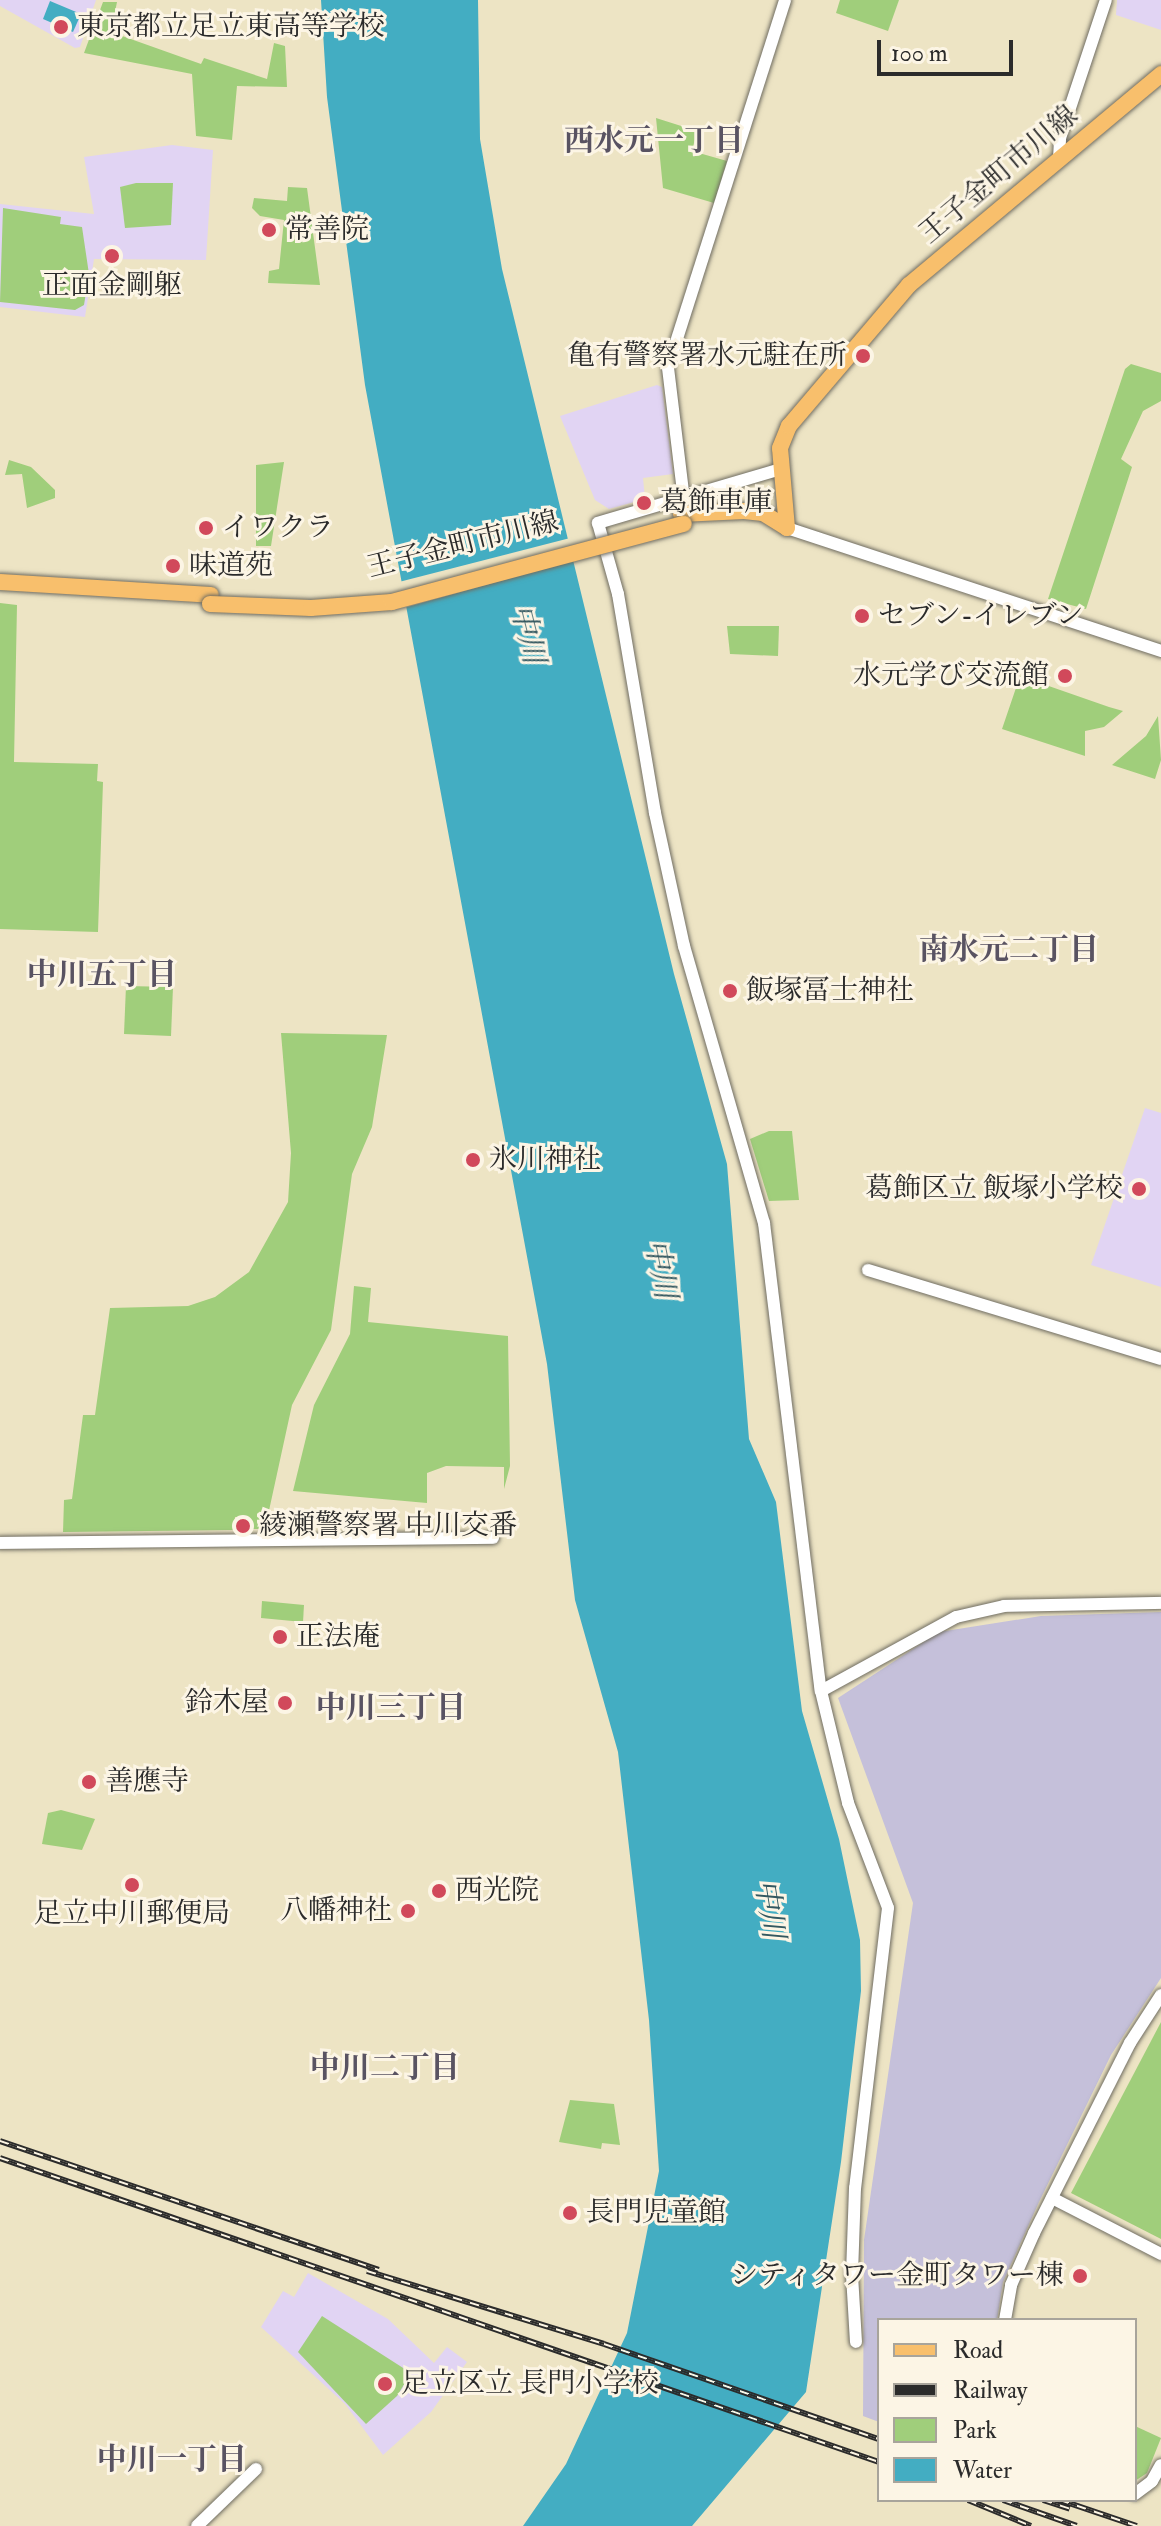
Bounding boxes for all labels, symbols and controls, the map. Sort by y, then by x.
place label: 東京都立足立東高等学校 [77,10,385,44]
marker: 東京都立足立東高等学校 [52,18,70,36]
scale bar [881,24,1017,74]
text: 100 m [891,38,948,69]
street label: 王子金町市川線 [913,99,1085,251]
district label: 西水元一丁目 [564,123,744,159]
place label: 常善院 [285,213,369,247]
marker: 常善院 [260,221,278,239]
marker: 正面金剛躯 [103,247,121,265]
place label: 正面金剛躯 [42,269,182,303]
place label: 亀有警察署水元駐在所 [567,339,847,373]
marker: 亀有警察署水元駐在所 [854,347,872,365]
place label: 葛飾車庫 [660,486,772,520]
marker: 葛飾車庫 [635,494,653,512]
street label: 王子金町市川線 [364,505,562,585]
place label: イワクラ [222,511,334,545]
marker: イワクラ [197,519,215,537]
place label: 味道苑 [189,549,273,583]
marker: 味道苑 [164,557,182,575]
place label: セブン-イレブン [878,599,1086,633]
water label: 中川 [502,601,552,667]
marker: セブン-イレブン [853,607,871,625]
place label: 水元学び交流館 [853,659,1049,693]
marker: 水元学び交流館 [1056,667,1074,685]
district label: 南水元二丁目 [919,932,1099,968]
district label: 中川五丁目 [27,957,177,993]
place label: 飯塚冨士神社 [746,974,914,1008]
marker: 飯塚冨士神社 [721,982,739,1000]
place label: 氷川神社 [489,1143,601,1177]
marker: 氷川神社 [464,1151,482,1169]
place label: 葛飾区立 飯塚小学校 [865,1172,1123,1206]
marker: 葛飾区立 飯塚小学校 [1130,1180,1148,1198]
water label: 中川 [637,1236,683,1302]
place label: 綾瀬警察署 中川交番 [259,1509,517,1543]
marker: 綾瀬警察署 中川交番 [234,1517,252,1535]
place label: 正法庵 [296,1620,380,1654]
marker: 正法庵 [271,1628,289,1646]
place label: 鈴木屋 [185,1686,269,1720]
district label: 中川三丁目 [316,1690,466,1726]
marker: 鈴木屋 [276,1694,294,1712]
place label: 善應寺 [105,1765,189,1799]
marker: 善應寺 [80,1773,98,1791]
place label: 西光院 [455,1874,539,1908]
marker: 足立中川郵便局 [123,1876,141,1894]
water label: 中川 [747,1877,791,1941]
marker: 西光院 [430,1882,448,1900]
place label: 八幡神社 [280,1894,392,1928]
place label: 足立中川郵便局 [34,1897,230,1931]
marker: 八幡神社 [399,1902,417,1920]
district label: 中川二丁目 [310,2050,460,2086]
place label: 長門児童館 [586,2196,726,2230]
marker: 長門児童館 [561,2204,579,2222]
place label: シティタワー金町タワー棟 [728,2259,1064,2293]
marker: シティタワー金町タワー棟 [1071,2267,1089,2285]
legend [877,2318,1137,2502]
text: Road [953,2335,1003,2366]
place label: 足立区立 長門小学校 [401,2367,659,2401]
marker: 足立区立 長門小学校 [376,2375,394,2393]
text: Railway [953,2375,1027,2406]
text: Park [953,2415,997,2446]
district label: 中川一丁目 [97,2442,247,2478]
text: Water [953,2455,1012,2486]

